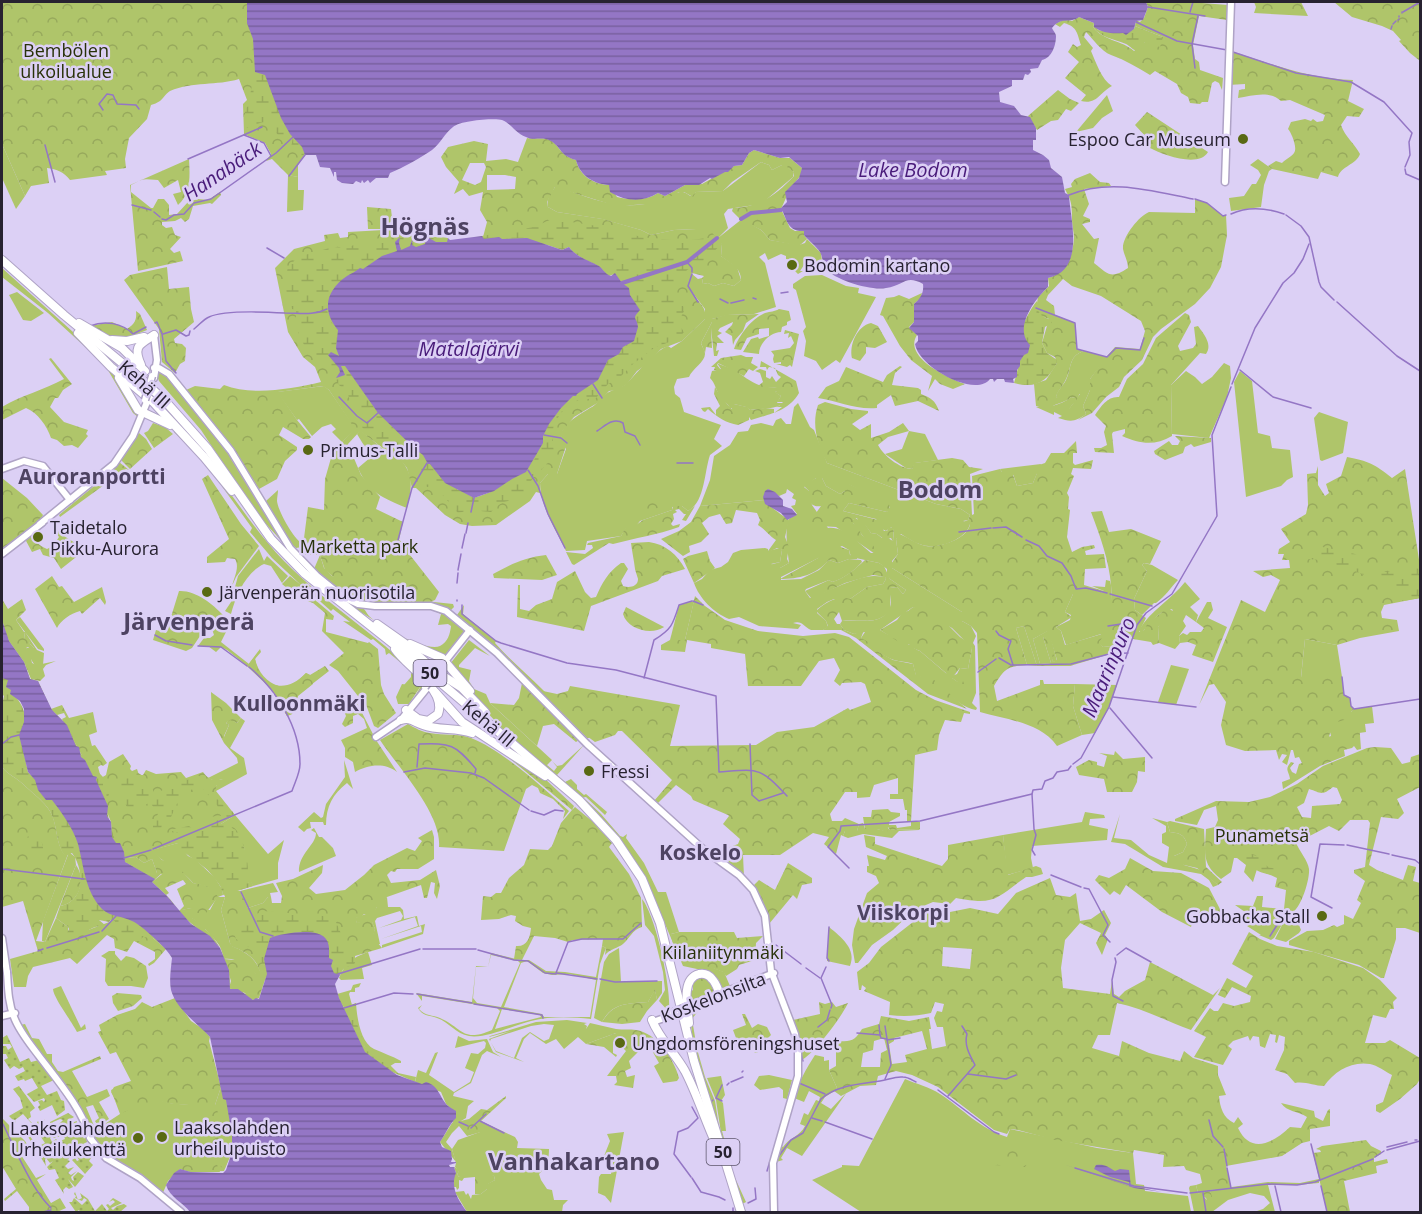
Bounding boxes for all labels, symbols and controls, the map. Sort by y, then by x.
park label: Bembölen ulkoilualue [20,38,112,83]
place label: Espoo Car Museum [1068,127,1231,151]
marker: Espoo Car Museum [1236,132,1250,146]
water label: Hanabäck [177,134,268,207]
water label: Lake Bodom [858,156,968,183]
district label: Högnäs [381,209,470,242]
place label: Bodomin kartano [804,253,950,277]
marker: Bodomin kartano [785,258,799,272]
water label: Matalajärvi [419,335,520,362]
street label: Kehä III [114,354,176,414]
place label: Primus-Talli [320,438,418,462]
marker: Primus-Talli [301,443,315,457]
district label: Auroranportti [18,462,166,490]
district label: Bodom [898,472,982,505]
place label: Taidetalo Pikku-Aurora [50,515,159,560]
marker: Taidetalo Pikku-Aurora [31,530,45,544]
park label: Marketta park [300,534,419,558]
place label: Järvenperän nuorisotila [217,580,415,604]
marker: Järvenperän nuorisotila [200,585,214,599]
district label: Järvenperä [121,604,255,637]
water label: Maarinpuro [1075,613,1141,721]
road number: 50 [414,660,446,686]
district label: Kulloonmäki [232,689,366,717]
street label: Kehä III [458,694,520,752]
place label: Fressi [601,759,649,783]
marker: Fressi [582,764,596,778]
park label: Punametsä [1215,823,1309,847]
district label: Koskelo [659,838,741,866]
district label: Viiskorpi [857,898,949,926]
place label: Gobbacka Stall [1186,904,1310,928]
marker: Gobbacka Stall [1315,909,1329,923]
park label: Kiilaniitynmäki [662,940,784,964]
street label: Koskelonsilta [657,966,769,1028]
place label: Ungdomsföreningshuset [632,1031,840,1055]
marker: Ungdomsföreningshuset [613,1036,627,1050]
place label: Laaksolahden urheilupuisto [174,1115,290,1160]
place label: Laaksolahden Urheilukenttä [10,1116,126,1161]
marker: Laaksolahden urheilupuisto [155,1130,169,1144]
marker: Laaksolahden Urheilukenttä [131,1131,145,1145]
road number: 50 [706,1139,740,1165]
district label: Vanhakartano [488,1144,660,1177]

